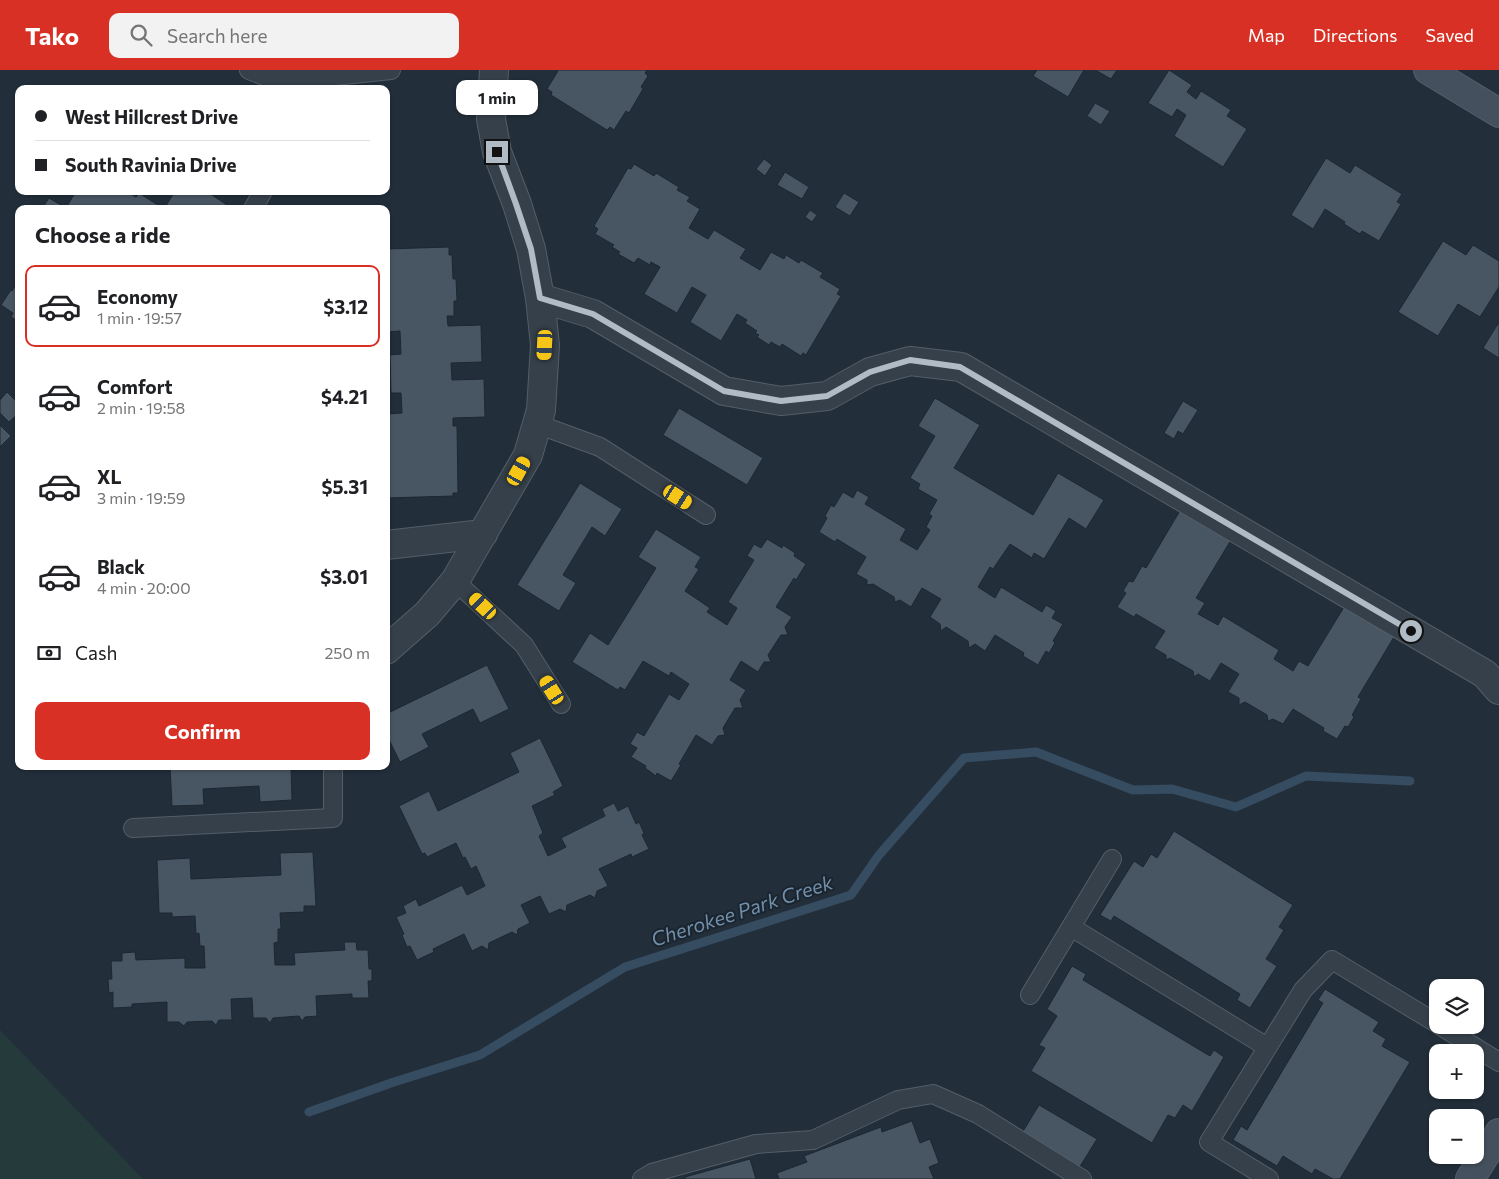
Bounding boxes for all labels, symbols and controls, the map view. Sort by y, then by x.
search box [109,13,459,58]
text: Tako [25,21,79,50]
icon: search [127,21,155,49]
text: Search here [167,24,267,47]
text: Map [1248,24,1285,46]
text: Directions [1313,24,1397,46]
text: Saved [1425,24,1474,46]
callout: 1 min [456,79,538,114]
text: 1 min [478,88,516,107]
text: West Hillcrest Drive [65,105,238,128]
route end [486,141,508,163]
text: South Ravinia Drive [65,153,237,176]
text: Choose a ride [35,221,170,248]
icon: car [37,284,82,329]
text: Economy [97,285,178,308]
text: $3.12 [323,295,368,318]
text: 1 min · 19:57 [97,308,182,327]
car [536,330,553,360]
icon: car [37,374,82,419]
text: Comfort [97,375,173,398]
text: $4.21 [321,385,368,408]
text: 2 min · 19:58 [97,398,185,417]
car [505,454,532,488]
icon: car [37,464,82,509]
text: XL [97,465,122,488]
text: $5.31 [322,475,368,498]
car [661,483,694,511]
text: 3 min · 19:59 [97,488,186,507]
icon: car [37,554,82,599]
text: Black [97,555,145,578]
text: $3.01 [320,565,368,588]
text: 4 min · 20:00 [97,578,191,597]
car [466,590,499,622]
route start [1400,620,1422,642]
icon: cash [35,639,63,667]
text: Cash [75,641,117,664]
text: 250 m [324,643,370,662]
car [537,673,566,707]
button: Confirm [35,702,370,760]
water label: Cherokee Park Creek [648,869,837,951]
map controls [1429,979,1484,1164]
button: layers [1429,979,1484,1034]
button: + [1429,1044,1484,1099]
button: − [1429,1109,1484,1164]

